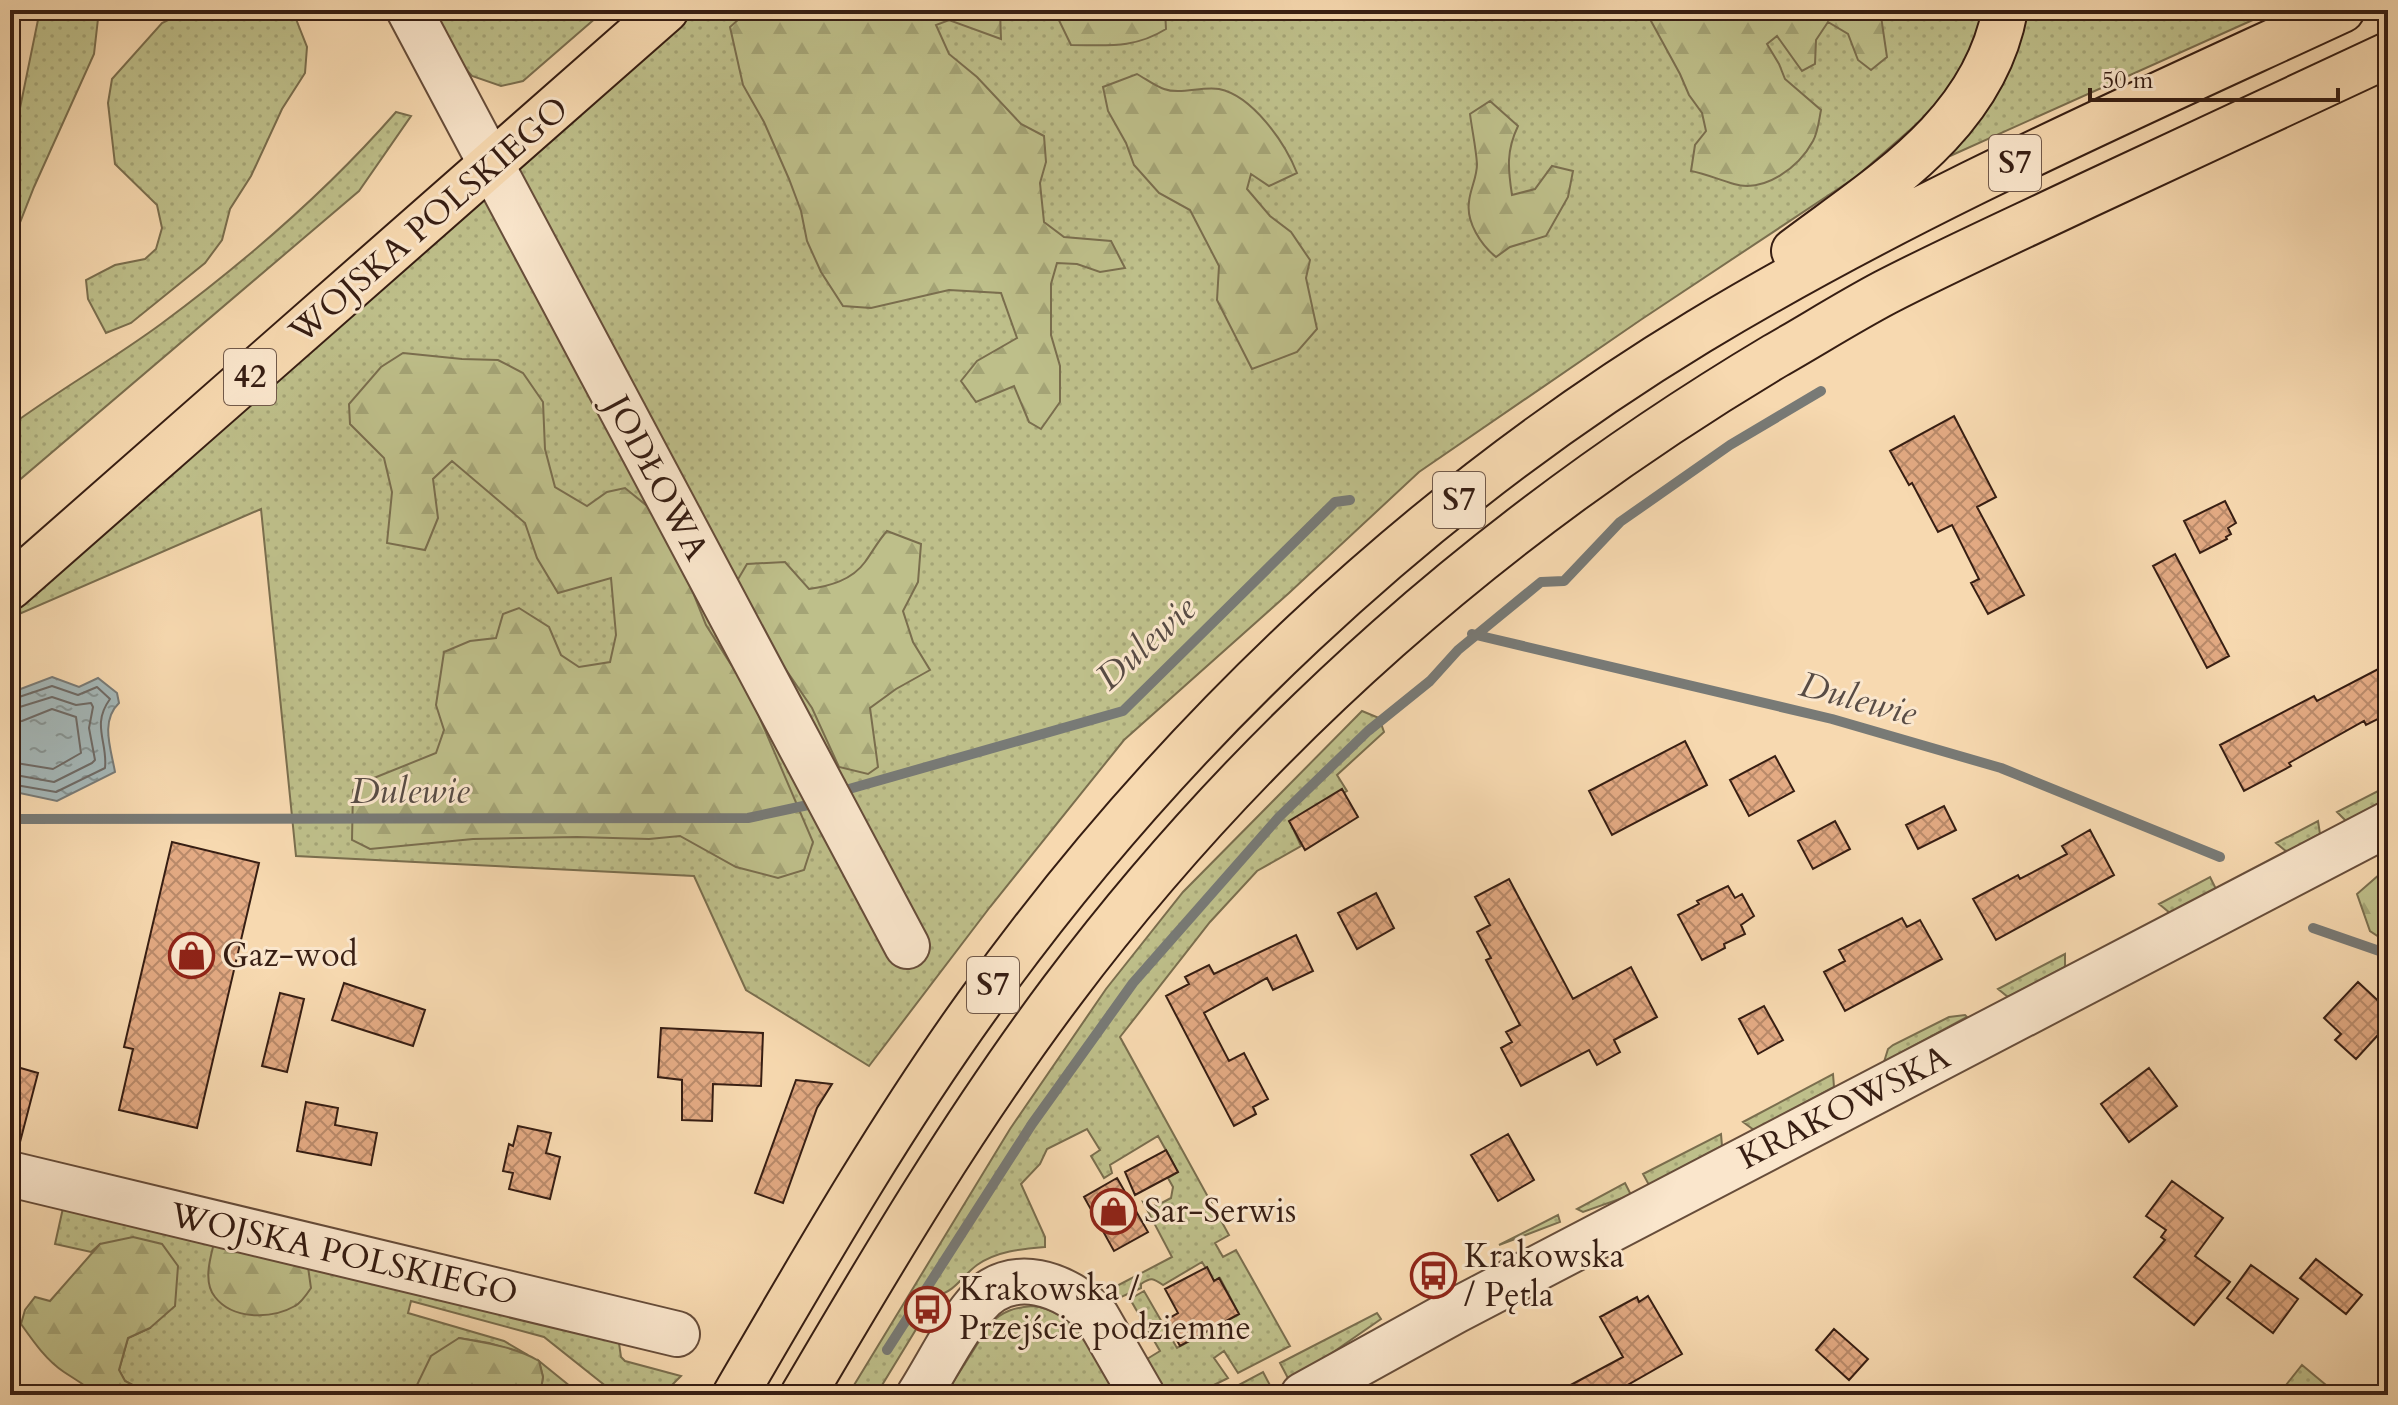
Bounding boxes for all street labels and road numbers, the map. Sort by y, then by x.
street label: WOJSKA POLSKIEGO [279,86,578,355]
road number: S7 [1989,135,2041,191]
road number: 42 [224,349,276,405]
street label: JODŁOWA [592,383,720,569]
road number: S7 [1433,472,1485,528]
road number: S7 [967,957,1019,1013]
street label: KRAKOWSKA [1730,1034,1958,1180]
street label: WOJSKA POLSKIEGO [165,1191,522,1316]

